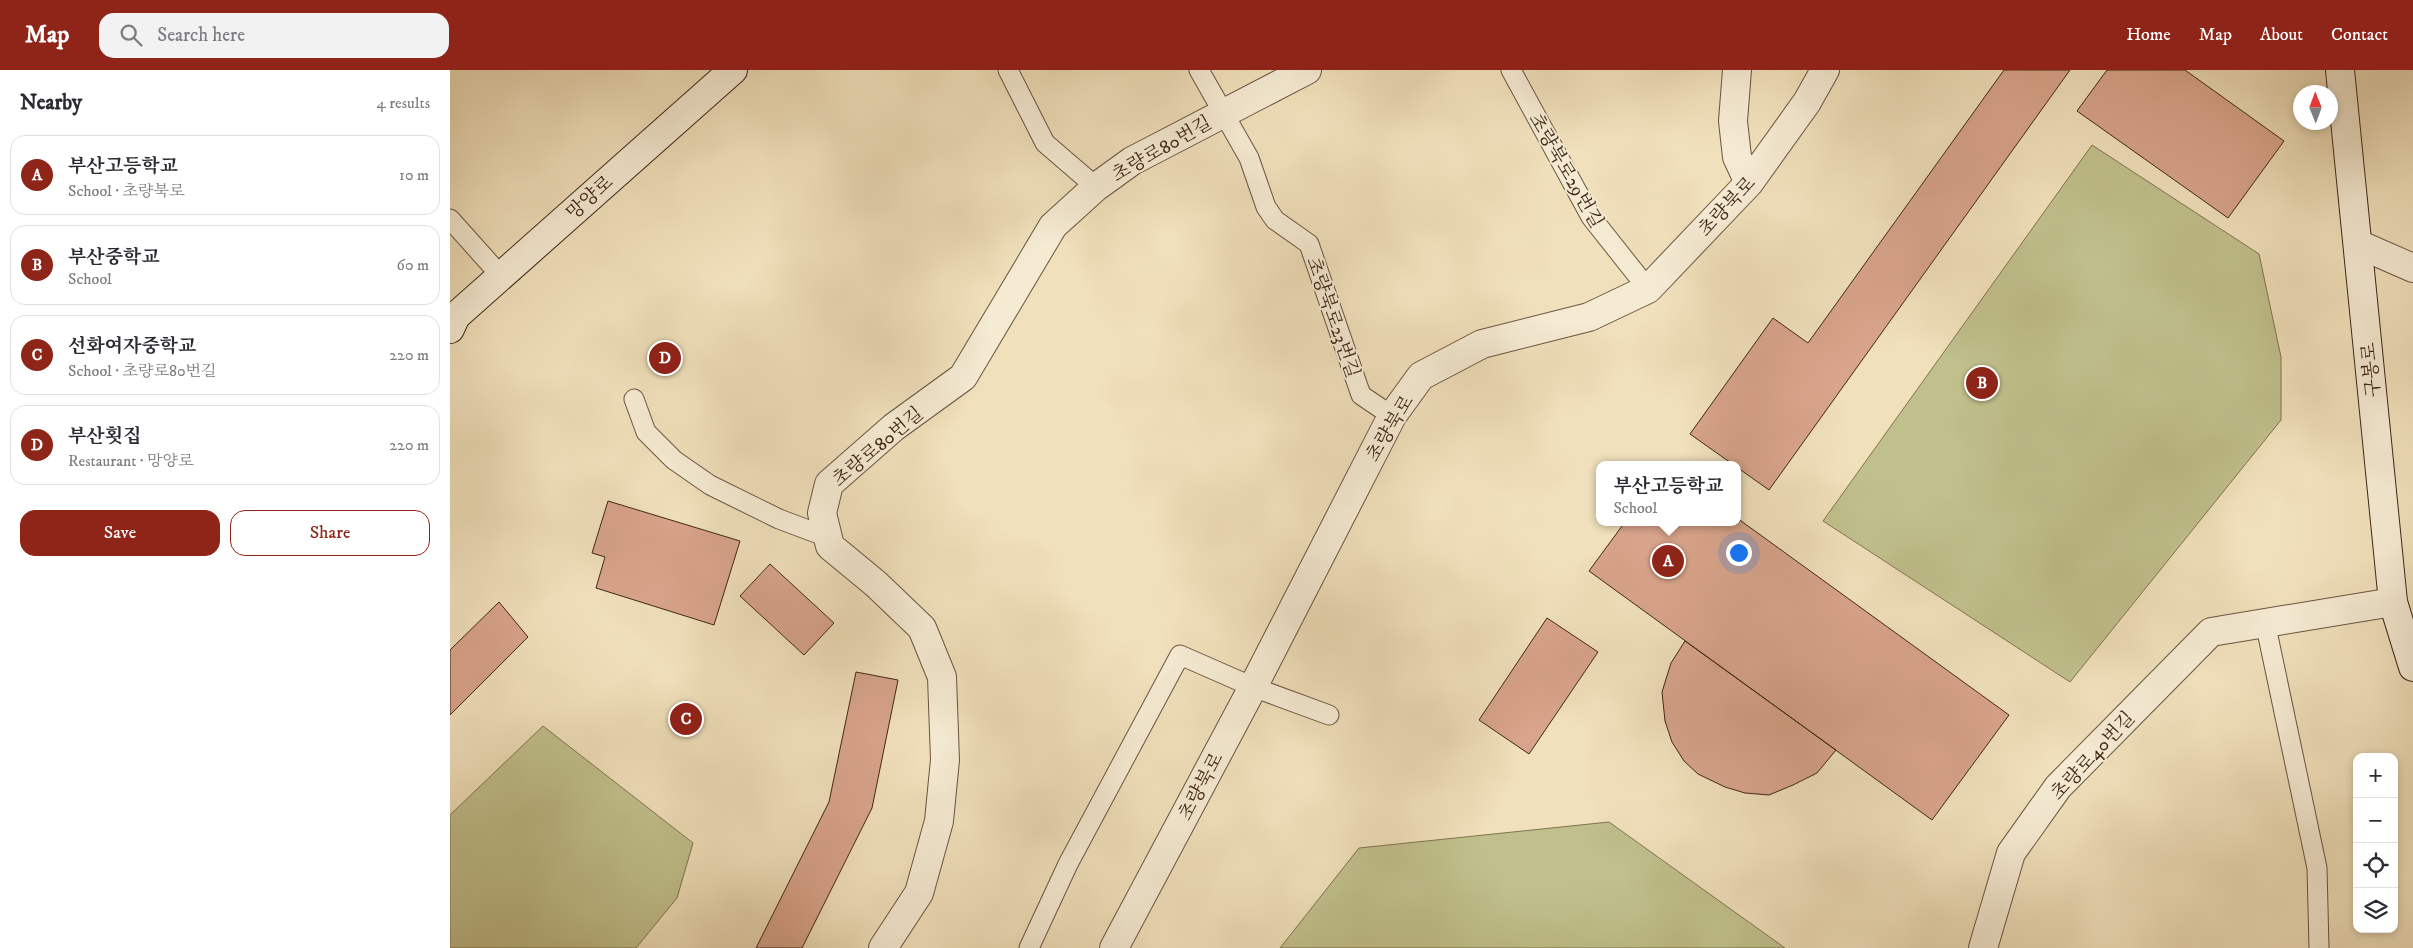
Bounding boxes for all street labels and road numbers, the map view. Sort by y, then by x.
street label: 초량북로29번길 [1524,109,1608,232]
street label: 초량로80번길 [1108,111,1216,187]
street label: 망양로 [562,171,618,225]
street label: 초량북로 [1694,172,1761,242]
street label: 초량북로23번길 [1301,254,1364,381]
street label: 구봉로 [2357,341,2386,398]
street label: 초량북로 [1362,391,1419,466]
street label: 초량로80번길 [828,402,928,492]
street label: 초량로40번길 [2046,707,2140,805]
street label: 초량북로 [1174,749,1229,825]

